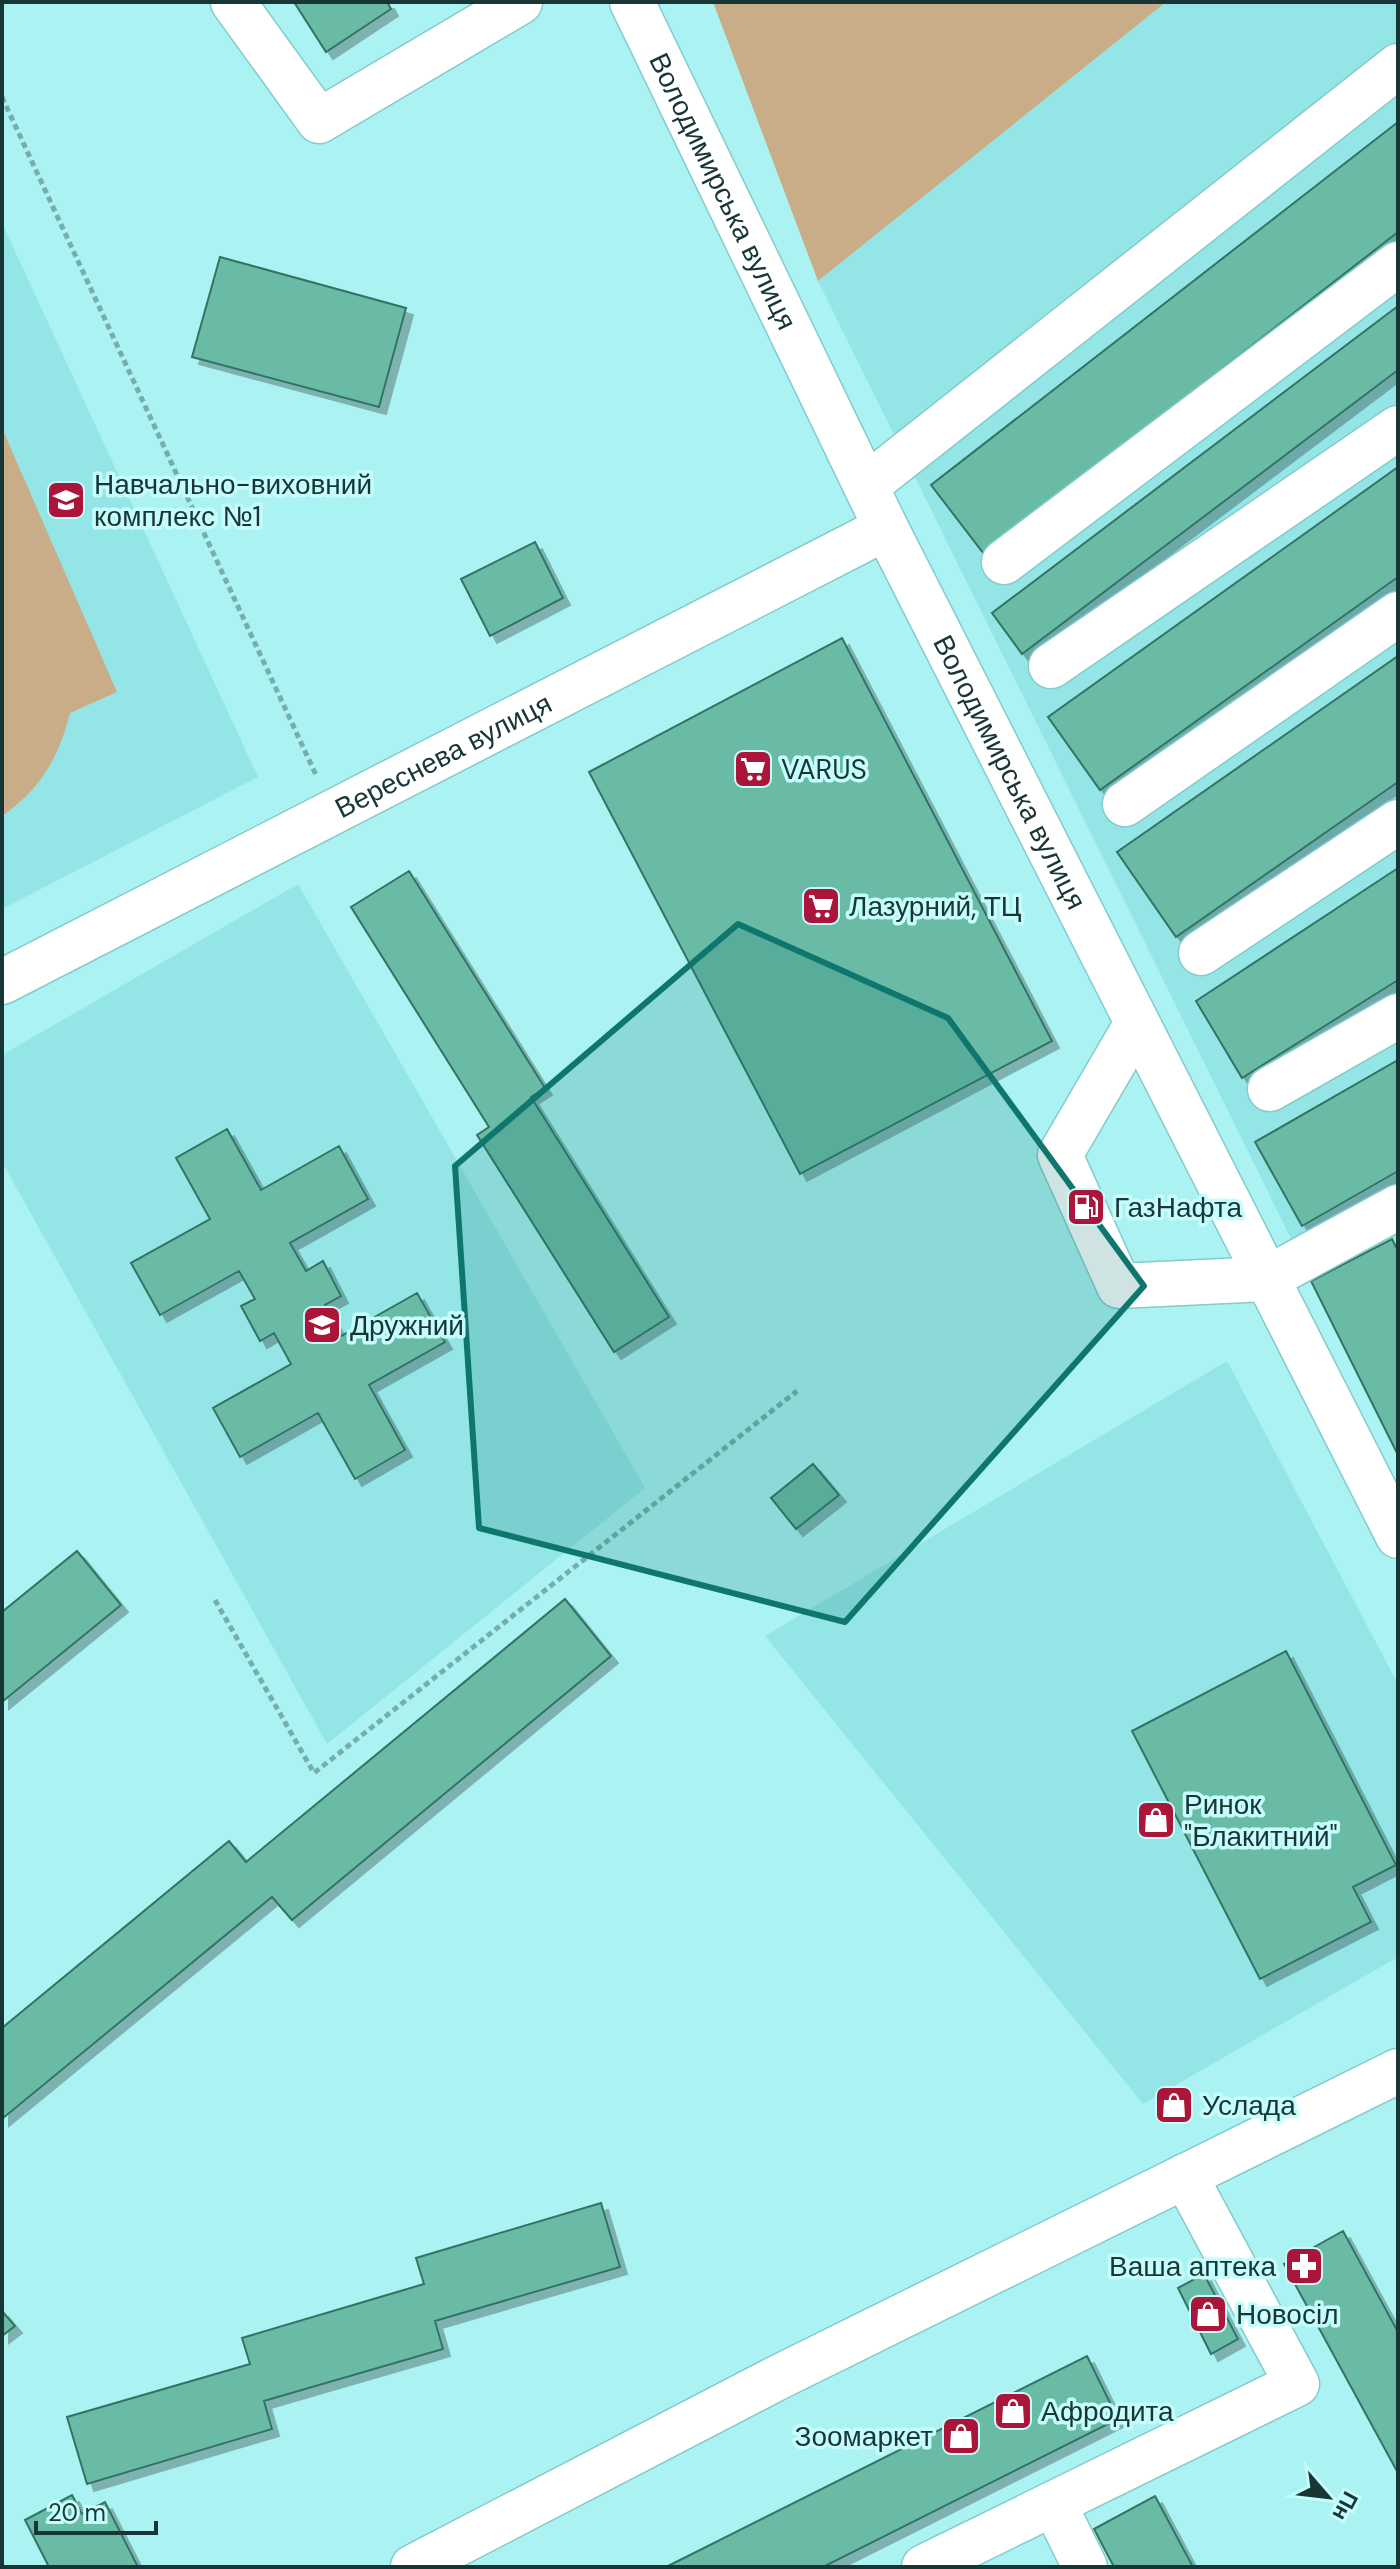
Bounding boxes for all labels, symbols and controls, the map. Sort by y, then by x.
street label: Володимирська вулиця [641,47,806,336]
place label: Навчально-виховний комплекс №1 [94,466,372,535]
school or university icon: Навчально-виховний комплекс №1 [45,479,87,521]
street label: Володимирська вулиця [925,629,1095,916]
street label: Вереснева вулиця [328,684,558,826]
supermarket icon: VARUS [732,748,774,790]
place label: VARUS [781,751,867,788]
supermarket icon: Лазурний, ТЦ [800,885,842,927]
place label: Лазурний, ТЦ [849,888,1022,925]
fuel station icon: ГазНафта [1065,1186,1107,1228]
place label: ГазНафта [1114,1189,1242,1226]
school or university icon: Дружний [301,1304,343,1346]
place label: Дружний [350,1307,464,1344]
place label: Ринок "Блакитний" [1184,1786,1338,1855]
shop icon: Ринок "Блакитний" [1135,1799,1177,1841]
shop icon: Услада [1153,2084,1195,2126]
place label: Услада [1202,2087,1296,2124]
pharmacy icon: Ваша аптека [1283,2245,1325,2287]
place label: Ваша аптека [1109,2248,1276,2285]
shop icon: Новосіл [1187,2293,1229,2335]
place label: Новосіл [1236,2296,1338,2333]
shop icon: Афродита [992,2390,1034,2432]
place label: Афродита [1041,2393,1174,2430]
shop icon: Зоомаркет [940,2415,982,2457]
place label: Зоомаркет [795,2418,933,2455]
north arrow [1288,2457,1368,2537]
scale bar [36,2485,156,2535]
text: Пн [1326,2486,1365,2526]
text: 20 m [48,2497,106,2528]

